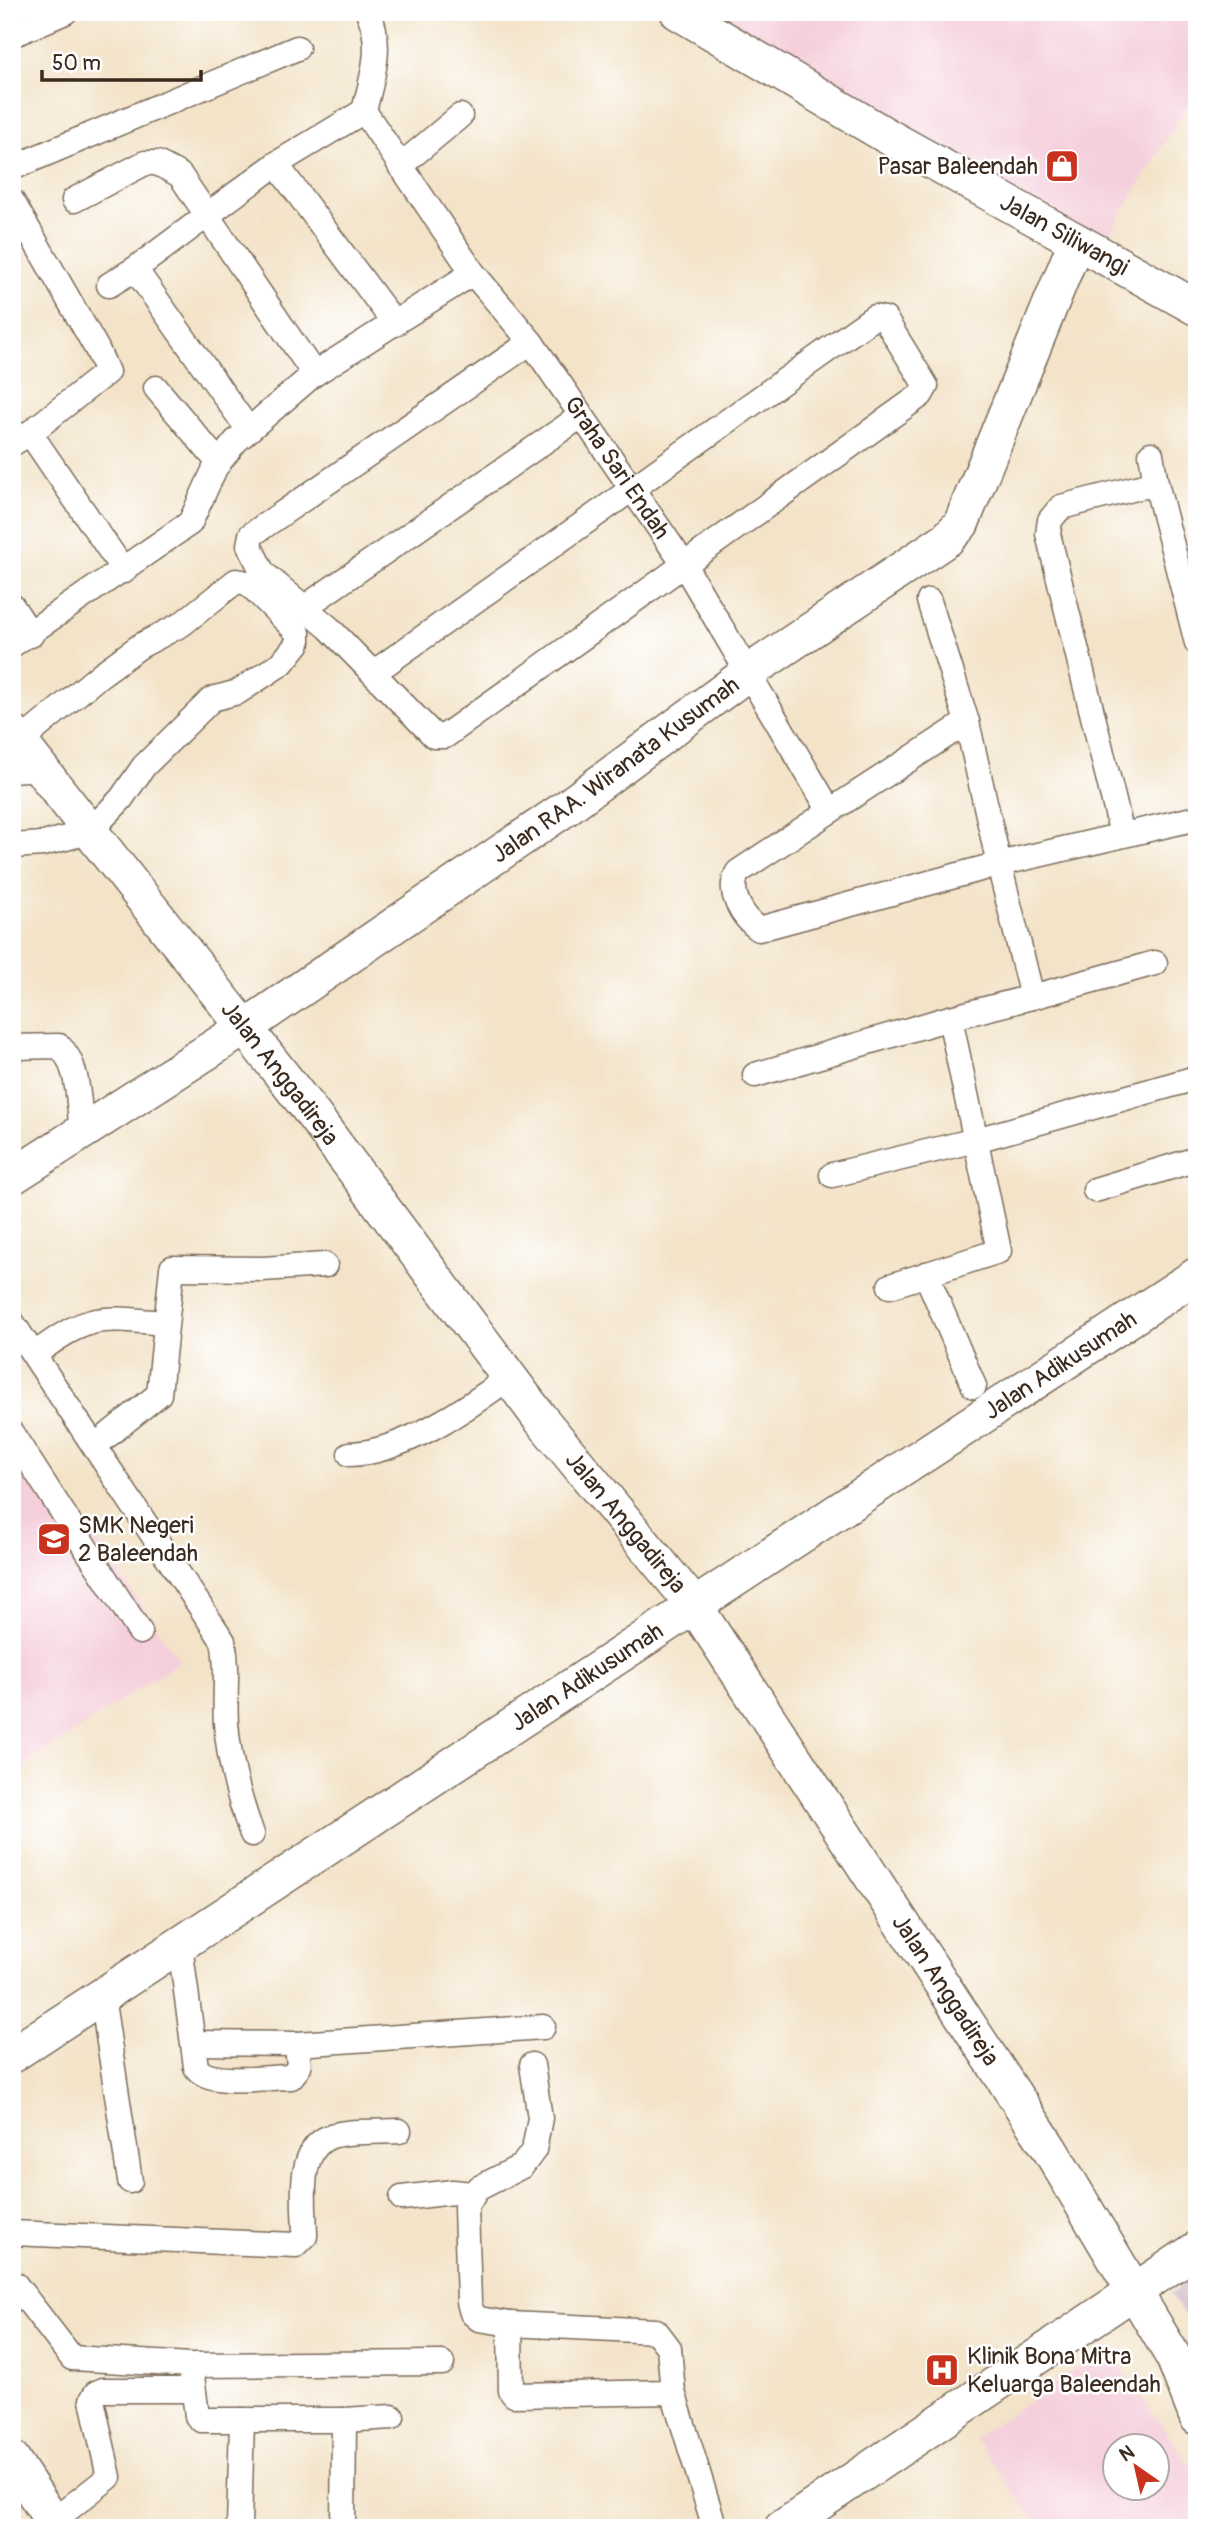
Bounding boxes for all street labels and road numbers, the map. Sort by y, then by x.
street label: Jalan Siliwangi [995,188,1134,282]
street label: Graha Sari Endah [558,391,676,545]
street label: Jalan RAA. Wiranata Kusumah [486,670,745,870]
street label: Jalan Anggadireja [215,996,345,1151]
street label: Jalan Adikusumah [979,1305,1142,1426]
street label: Jalan Anggadireja [559,1446,692,1599]
street label: Jalan Adikusumah [505,1616,669,1738]
street label: Jalan Anggadireja [885,1909,1005,2071]

